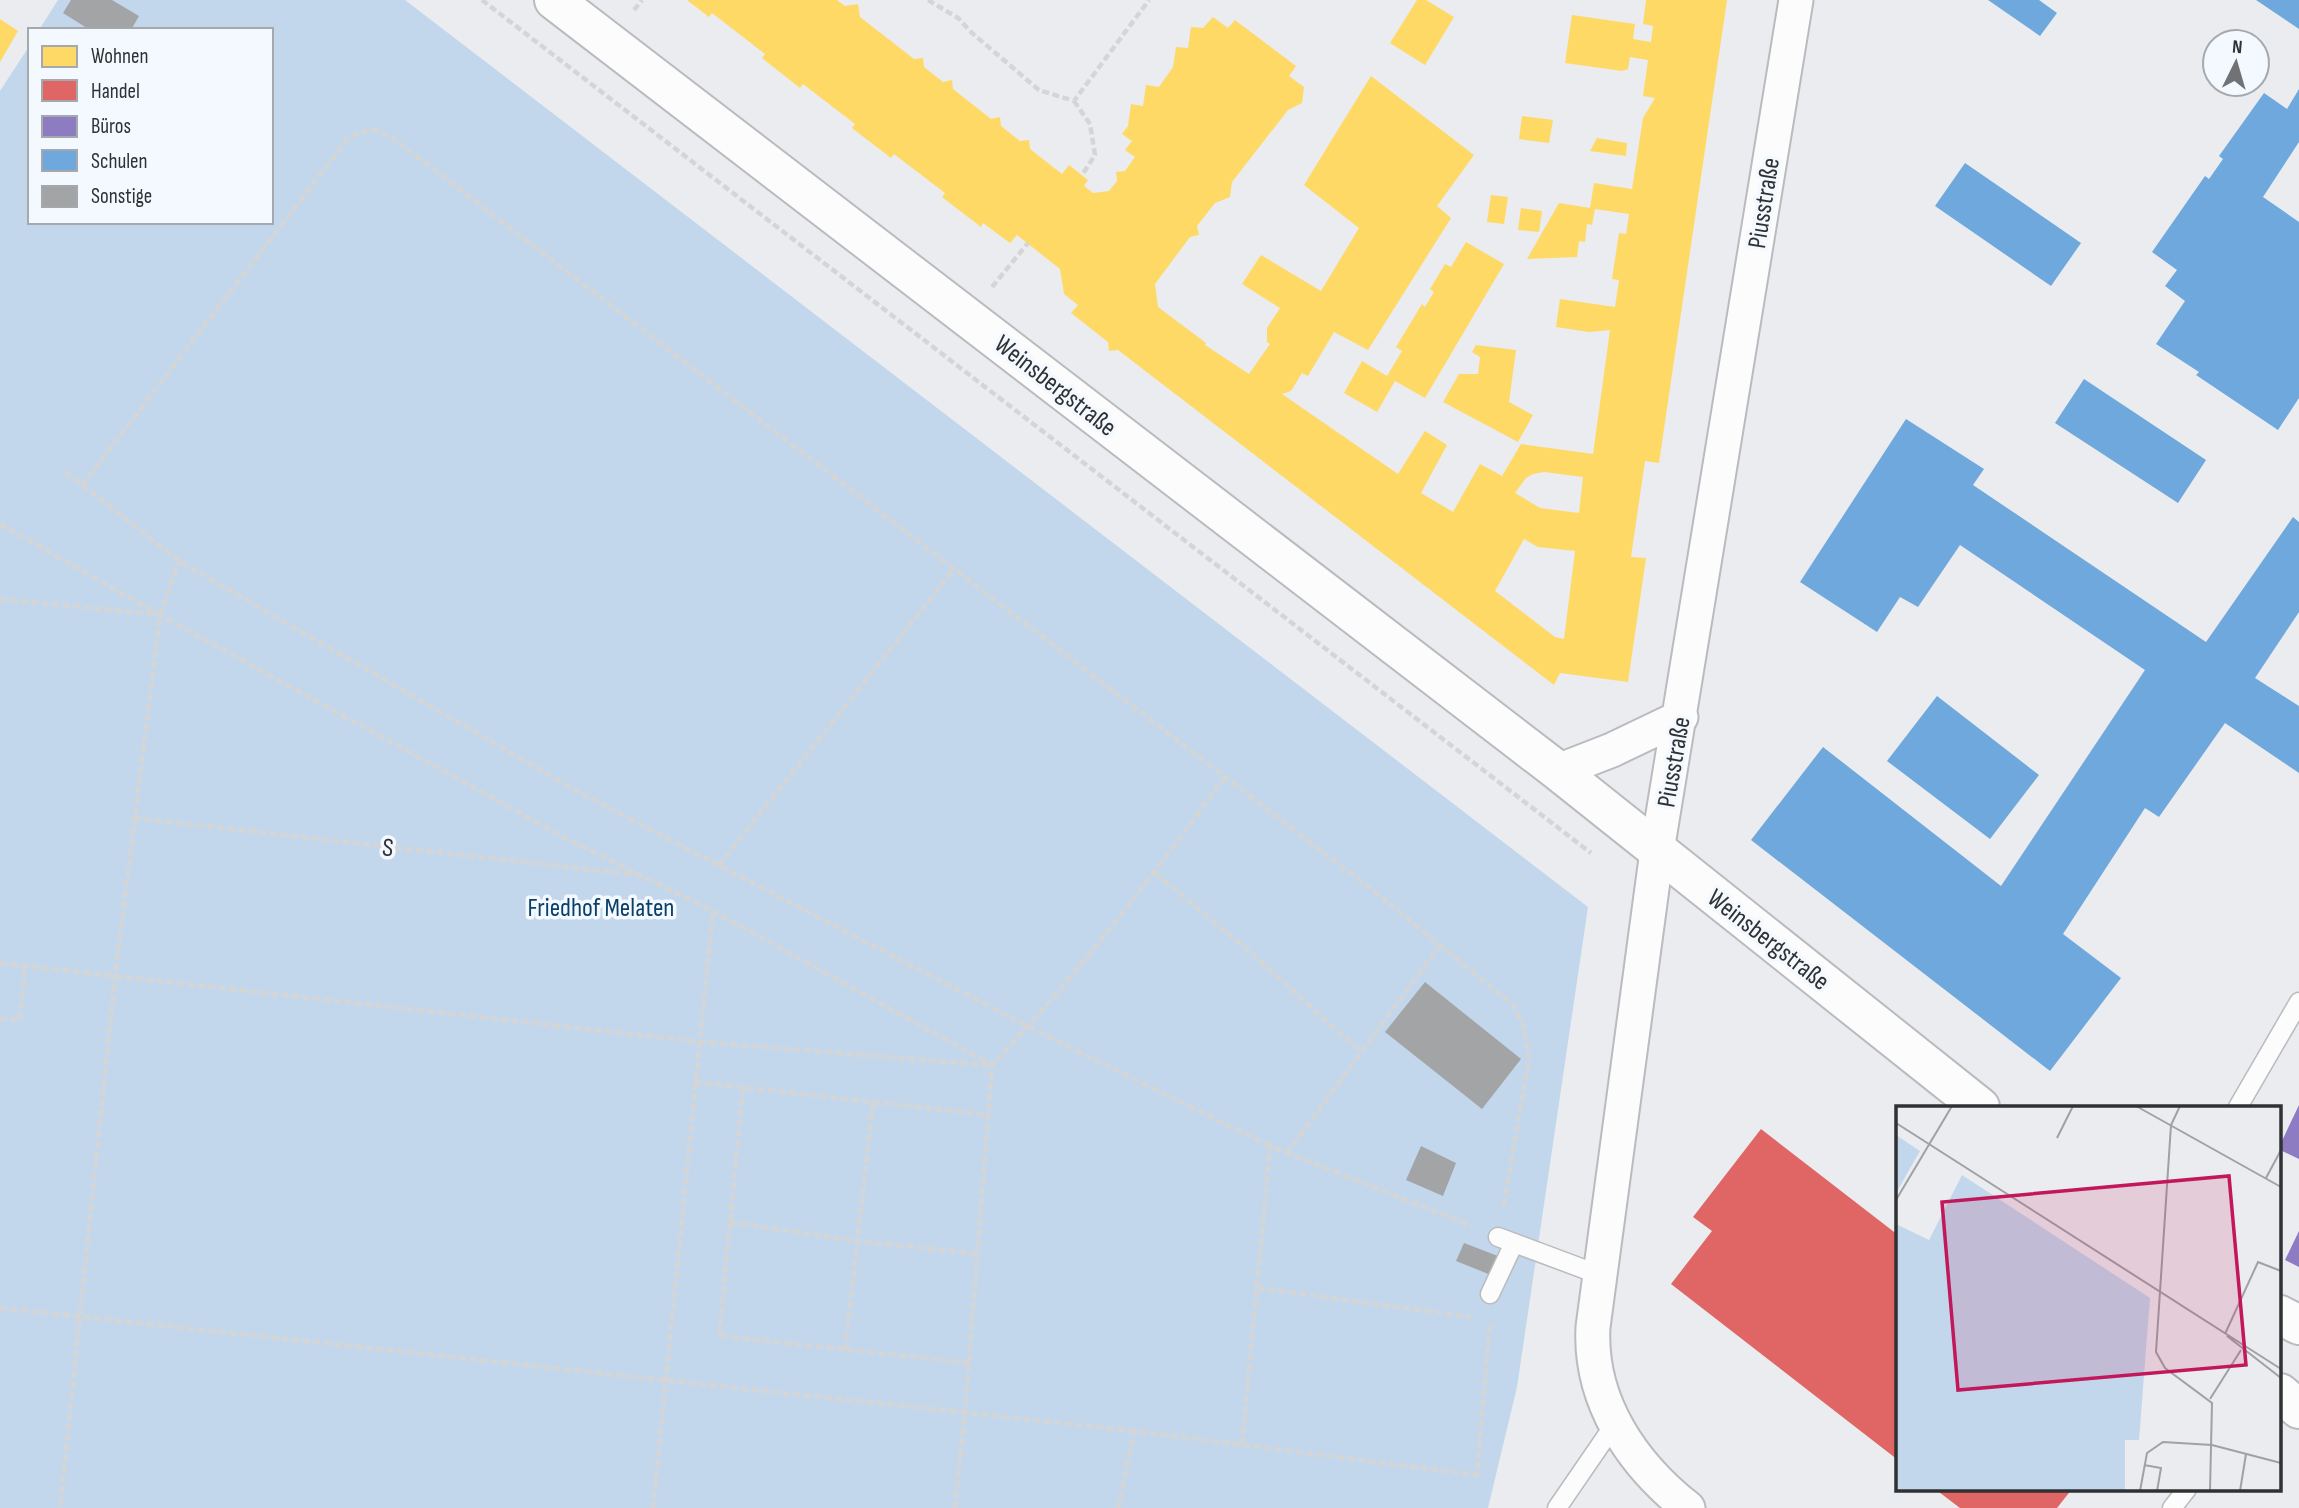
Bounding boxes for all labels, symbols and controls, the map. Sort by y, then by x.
legend [28,28,273,224]
north arrow [2201,28,2271,98]
text: N [2231,36,2243,59]
text: Wohnen [91,44,148,69]
text: Handel [91,79,140,104]
text: Büros [91,114,131,139]
text: Schulen [91,149,148,174]
street label: Piusstraße [1742,156,1787,251]
text: Sonstige [91,184,152,209]
street label: Weinsbergstraße [988,329,1122,443]
street label: Piusstraße [1651,715,1698,810]
street label: S [381,832,395,864]
street label: Weinsbergstraße [1701,883,1835,997]
park label: Friedhof Melaten [528,893,674,924]
inset map [1896,1106,2282,1490]

